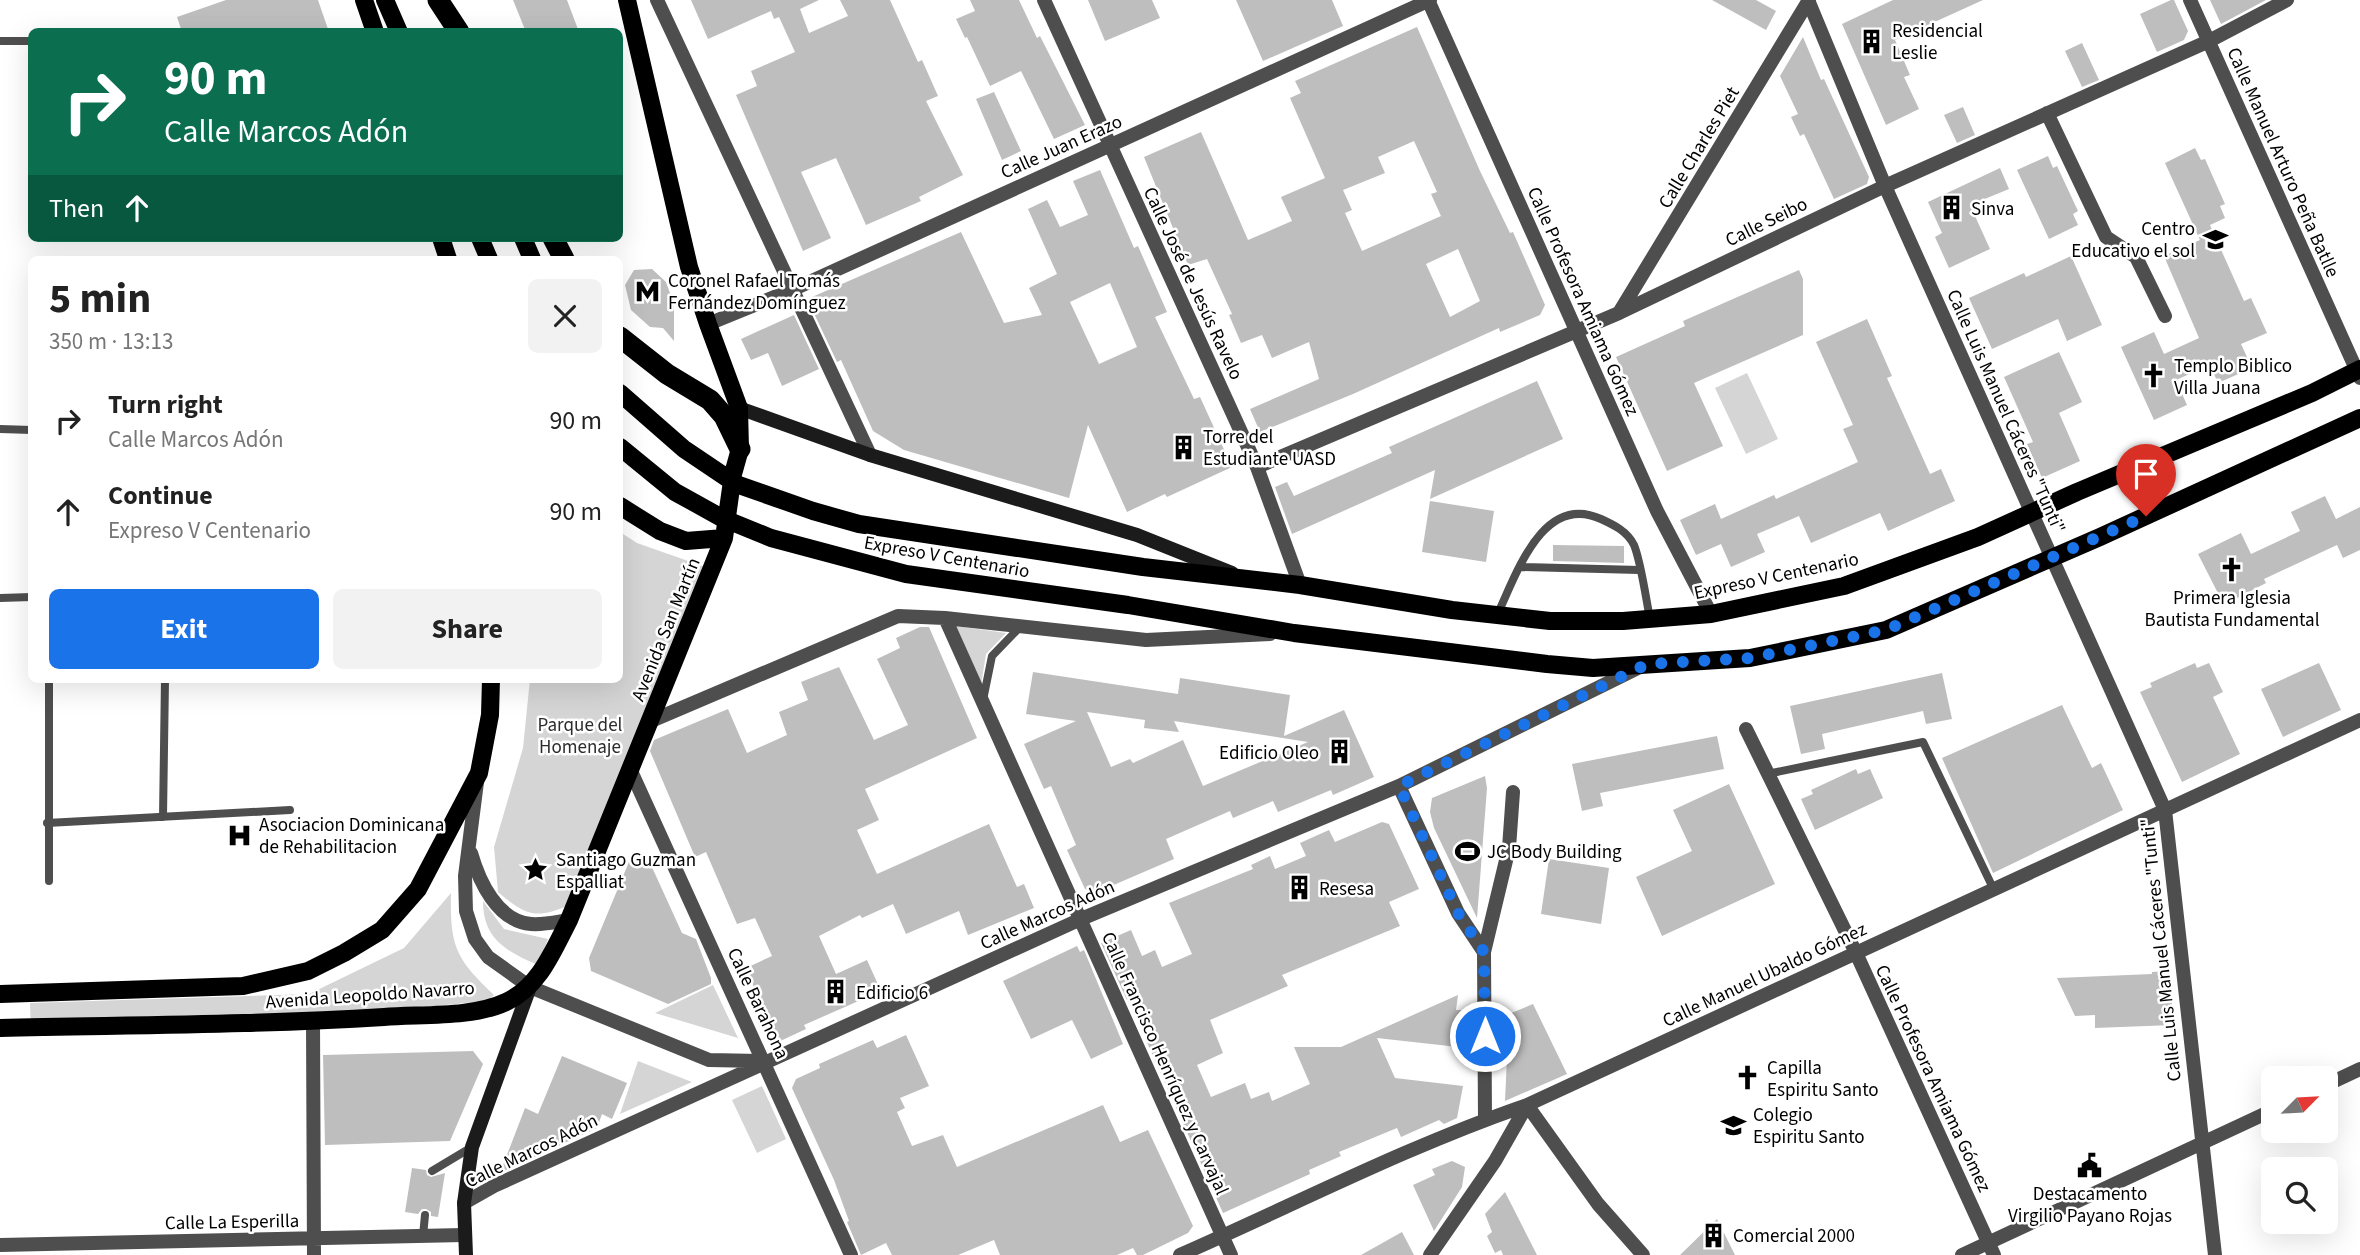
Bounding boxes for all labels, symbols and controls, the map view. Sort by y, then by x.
place label: Residencial Leslie [1892,18,1983,67]
building icon: Residencial Leslie [1858,27,1886,55]
street label: Calle Manuel Arturo Peña Batlle [2220,43,2346,282]
text: 90 m [164,44,268,114]
icon: right [49,56,140,147]
street label: Calle Charles Piet [1652,81,1747,214]
text: Calle Marcos Adón [164,109,408,155]
street label: Calle Juan Erazo [997,109,1127,186]
street label: Calle José de Jesús Ravelo [1136,183,1249,384]
street label: Calle Profesora Amiama Gómez [1520,183,1645,420]
icon: ahead [118,189,156,227]
text: Then [49,190,104,227]
street label: Calle Seibo [1721,191,1812,254]
building icon: Sinva [1937,194,1965,222]
place label: Sinva [1971,196,2014,223]
place label: Centro Educativo el sol [2071,216,2195,265]
school or university icon: Centro Educativo el sol [2201,225,2229,253]
place label: Coronel Rafael Tomás Fernández Domínguez [668,268,846,317]
text: 5 min [49,269,151,329]
metro station icon: Coronel Rafael Tomás Fernández Domínguez [634,277,662,305]
button: close [528,279,602,353]
street label: Calle Luis Manuel Cáceres "Tunti" [1940,285,2072,538]
text: 350 m · 13:13 [49,325,173,358]
place label: Templo Biblico Villa Juana [2174,353,2292,402]
church icon: Templo Biblico Villa Juana [2140,362,2168,390]
text: Turn right [108,386,223,423]
icon: right [49,402,87,440]
text: 90 m [549,402,602,439]
text: Calle Marcos Adón [108,423,283,456]
place label: Torre del Estudiante UASD [1203,424,1336,473]
building icon: Torre del Estudiante UASD [1169,433,1197,461]
pin [2116,444,2176,516]
icon: arrive [2127,455,2165,493]
text: Continue [108,477,213,514]
icon: ahead [49,493,87,531]
text: 90 m [549,493,602,530]
text: Expreso V Centenario [108,514,311,547]
street label: Expreso V Centenario [862,530,1032,585]
street label: Expreso V Centenario [1691,546,1861,607]
street label: Avenida San Martín [625,554,708,705]
church icon: Primera Iglesia Bautista Fundamental [2218,555,2246,583]
place label: Primera Iglesia Bautista Fundamental [2144,585,2320,634]
button: Exit [49,589,319,669]
button: Share [333,589,602,669]
park label: Parque del Homenaje [538,712,623,761]
building icon: Edificio Oleo [1325,738,1353,766]
place label: Edificio Oleo [1219,740,1319,767]
place label: Asociacion Dominicana de Rehabilitacion [259,812,444,861]
street label: Calle Luis Manuel Cáceres "Tunti" [2134,817,2189,1083]
hospital icon: Asociacion Dominicana de Rehabilitacion [225,821,253,849]
sports icon: JC Body Building [1453,837,1481,865]
place label: JC Body Building [1487,839,1622,866]
place label: Santiago Guzman Espalliat [556,847,696,896]
place icon: Santiago Guzman Espalliat [522,856,550,884]
street label: Calle Marcos Adón [976,874,1119,957]
building icon: Resesa [1285,874,1313,902]
place label: Resesa [1319,876,1374,903]
street label: Calle Manuel Ubaldo Gómez [1658,916,1871,1035]
street label: Calle Francisco Henríquez y Carvajal [1094,928,1235,1199]
street label: Calle Barahona [720,943,795,1064]
street label: Calle Profesora Amiama Gómez [1868,961,1997,1197]
street label: Avenida Leopoldo Navarro [265,975,476,1016]
building icon: Edificio 6 [822,978,850,1006]
place label: Edificio 6 [856,980,928,1007]
position arrow [1448,999,1522,1073]
place label: Capilla Espiritu Santo [1767,1055,1879,1104]
church icon: Capilla Espiritu Santo [1733,1064,1761,1092]
north arrow [2261,1066,2338,1143]
map controls [2261,1066,2338,1234]
place label: Colegio Espiritu Santo [1753,1102,1865,1151]
street label: Calle Marcos Adón [461,1107,603,1195]
school or university icon: Colegio Espiritu Santo [1719,1111,1747,1139]
public building icon: Destacamento Virgilio Payano Rojas [2076,1151,2104,1179]
button: search [2261,1157,2338,1234]
place label: Destacamento Virgilio Payano Rojas [2008,1181,2172,1230]
street label: Calle La Esperilla [165,1208,299,1237]
building icon: Comercial 2000 [1699,1221,1727,1249]
place label: Comercial 2000 [1733,1223,1855,1250]

